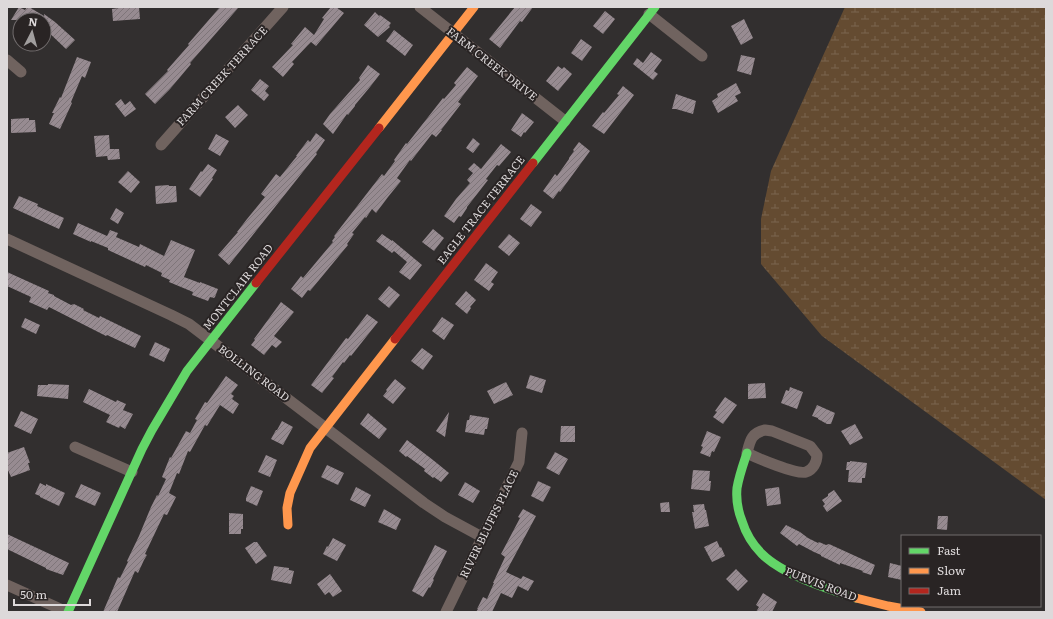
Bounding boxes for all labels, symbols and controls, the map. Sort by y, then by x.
north arrow [12,12,52,52]
text: N [28,13,39,29]
street label: FARM CREEK TERRACE [172,22,270,129]
street label: FARM CREEK DRIVE [444,23,541,104]
street label: EAGLE TRACE TERRACE [433,152,528,267]
street label: MONTCLAIR ROAD [198,240,276,333]
street label: BOLLING ROAD [216,340,294,404]
street label: RIVER BLUFFS PLACE [455,467,521,580]
legend [901,535,1041,607]
text: Fast [937,541,961,559]
text: Slow [937,561,966,579]
street label: PURVIS ROAD [783,562,860,604]
scale bar [14,581,90,607]
text: Jam [937,581,962,599]
text: 50 m [20,585,47,603]

